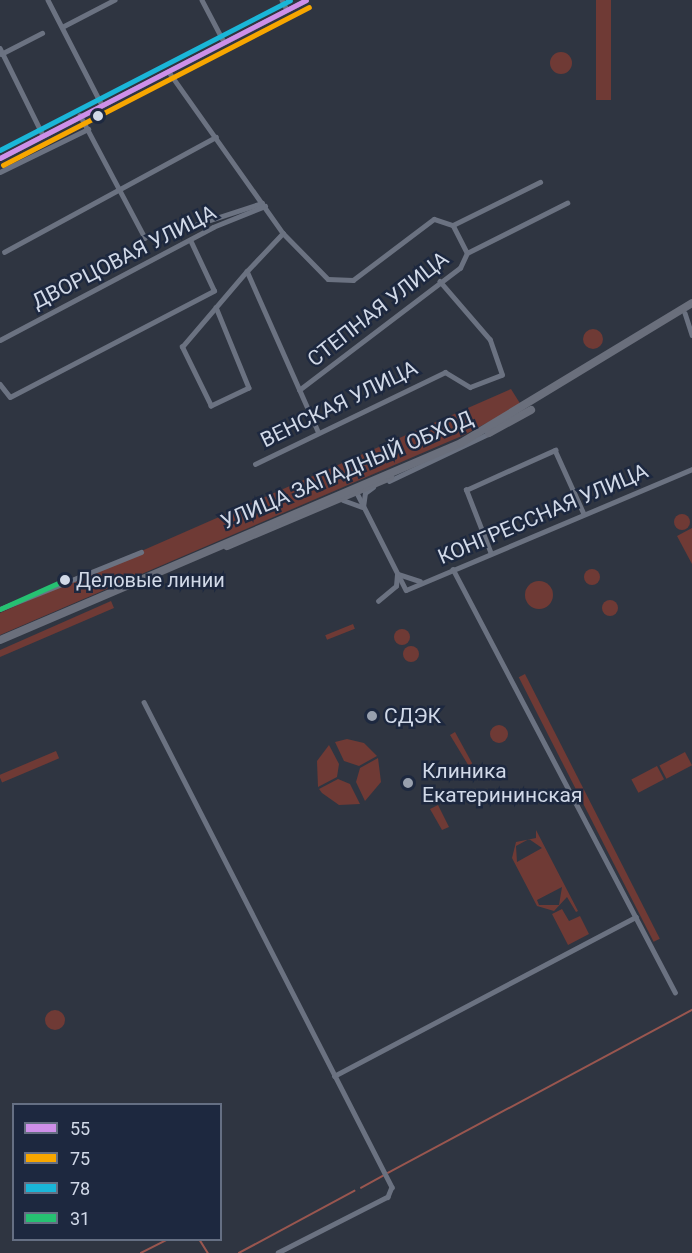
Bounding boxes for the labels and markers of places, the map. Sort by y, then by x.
unlabelled marker [92,110,104,122]
place label: Деловые линии [76,568,225,592]
marker: Деловые линии [59,574,71,586]
place label: СДЭК [384,703,441,729]
marker: СДЭК [365,709,379,723]
place label: Клиника Екатерининская [422,758,583,808]
marker: Клиника Екатерининская [399,774,417,792]

